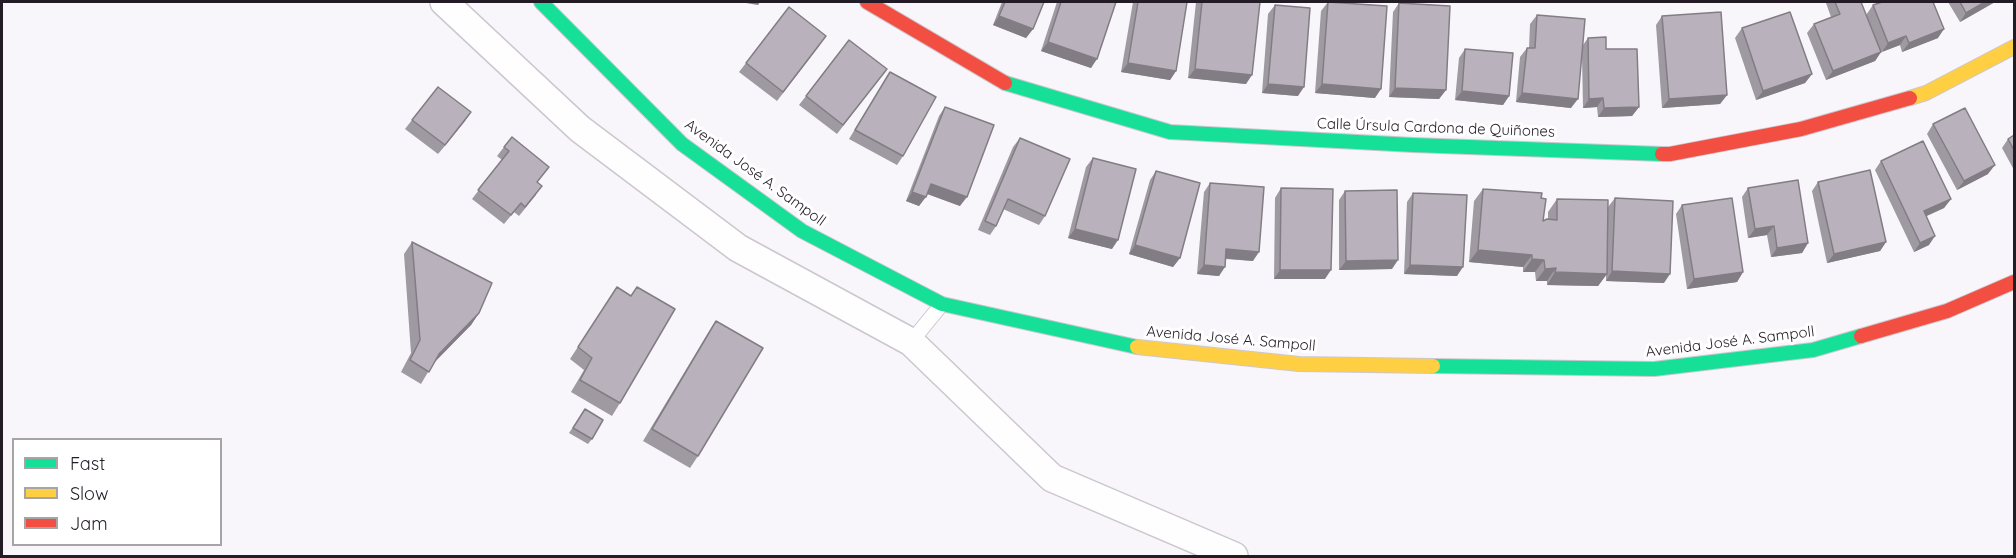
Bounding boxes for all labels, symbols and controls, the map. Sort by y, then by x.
street label: Calle Úrsula Cardona de Quiñones [1317,115,1555,141]
street label: Avenida José A. Sampoll [681,116,829,230]
street label: Avenida José A. Sampoll [1146,323,1316,355]
street label: Avenida José A. Sampoll [1645,323,1815,361]
legend [12,438,222,546]
text: Fast [70,452,105,475]
text: Slow [70,482,108,505]
text: Jam [70,512,108,535]

